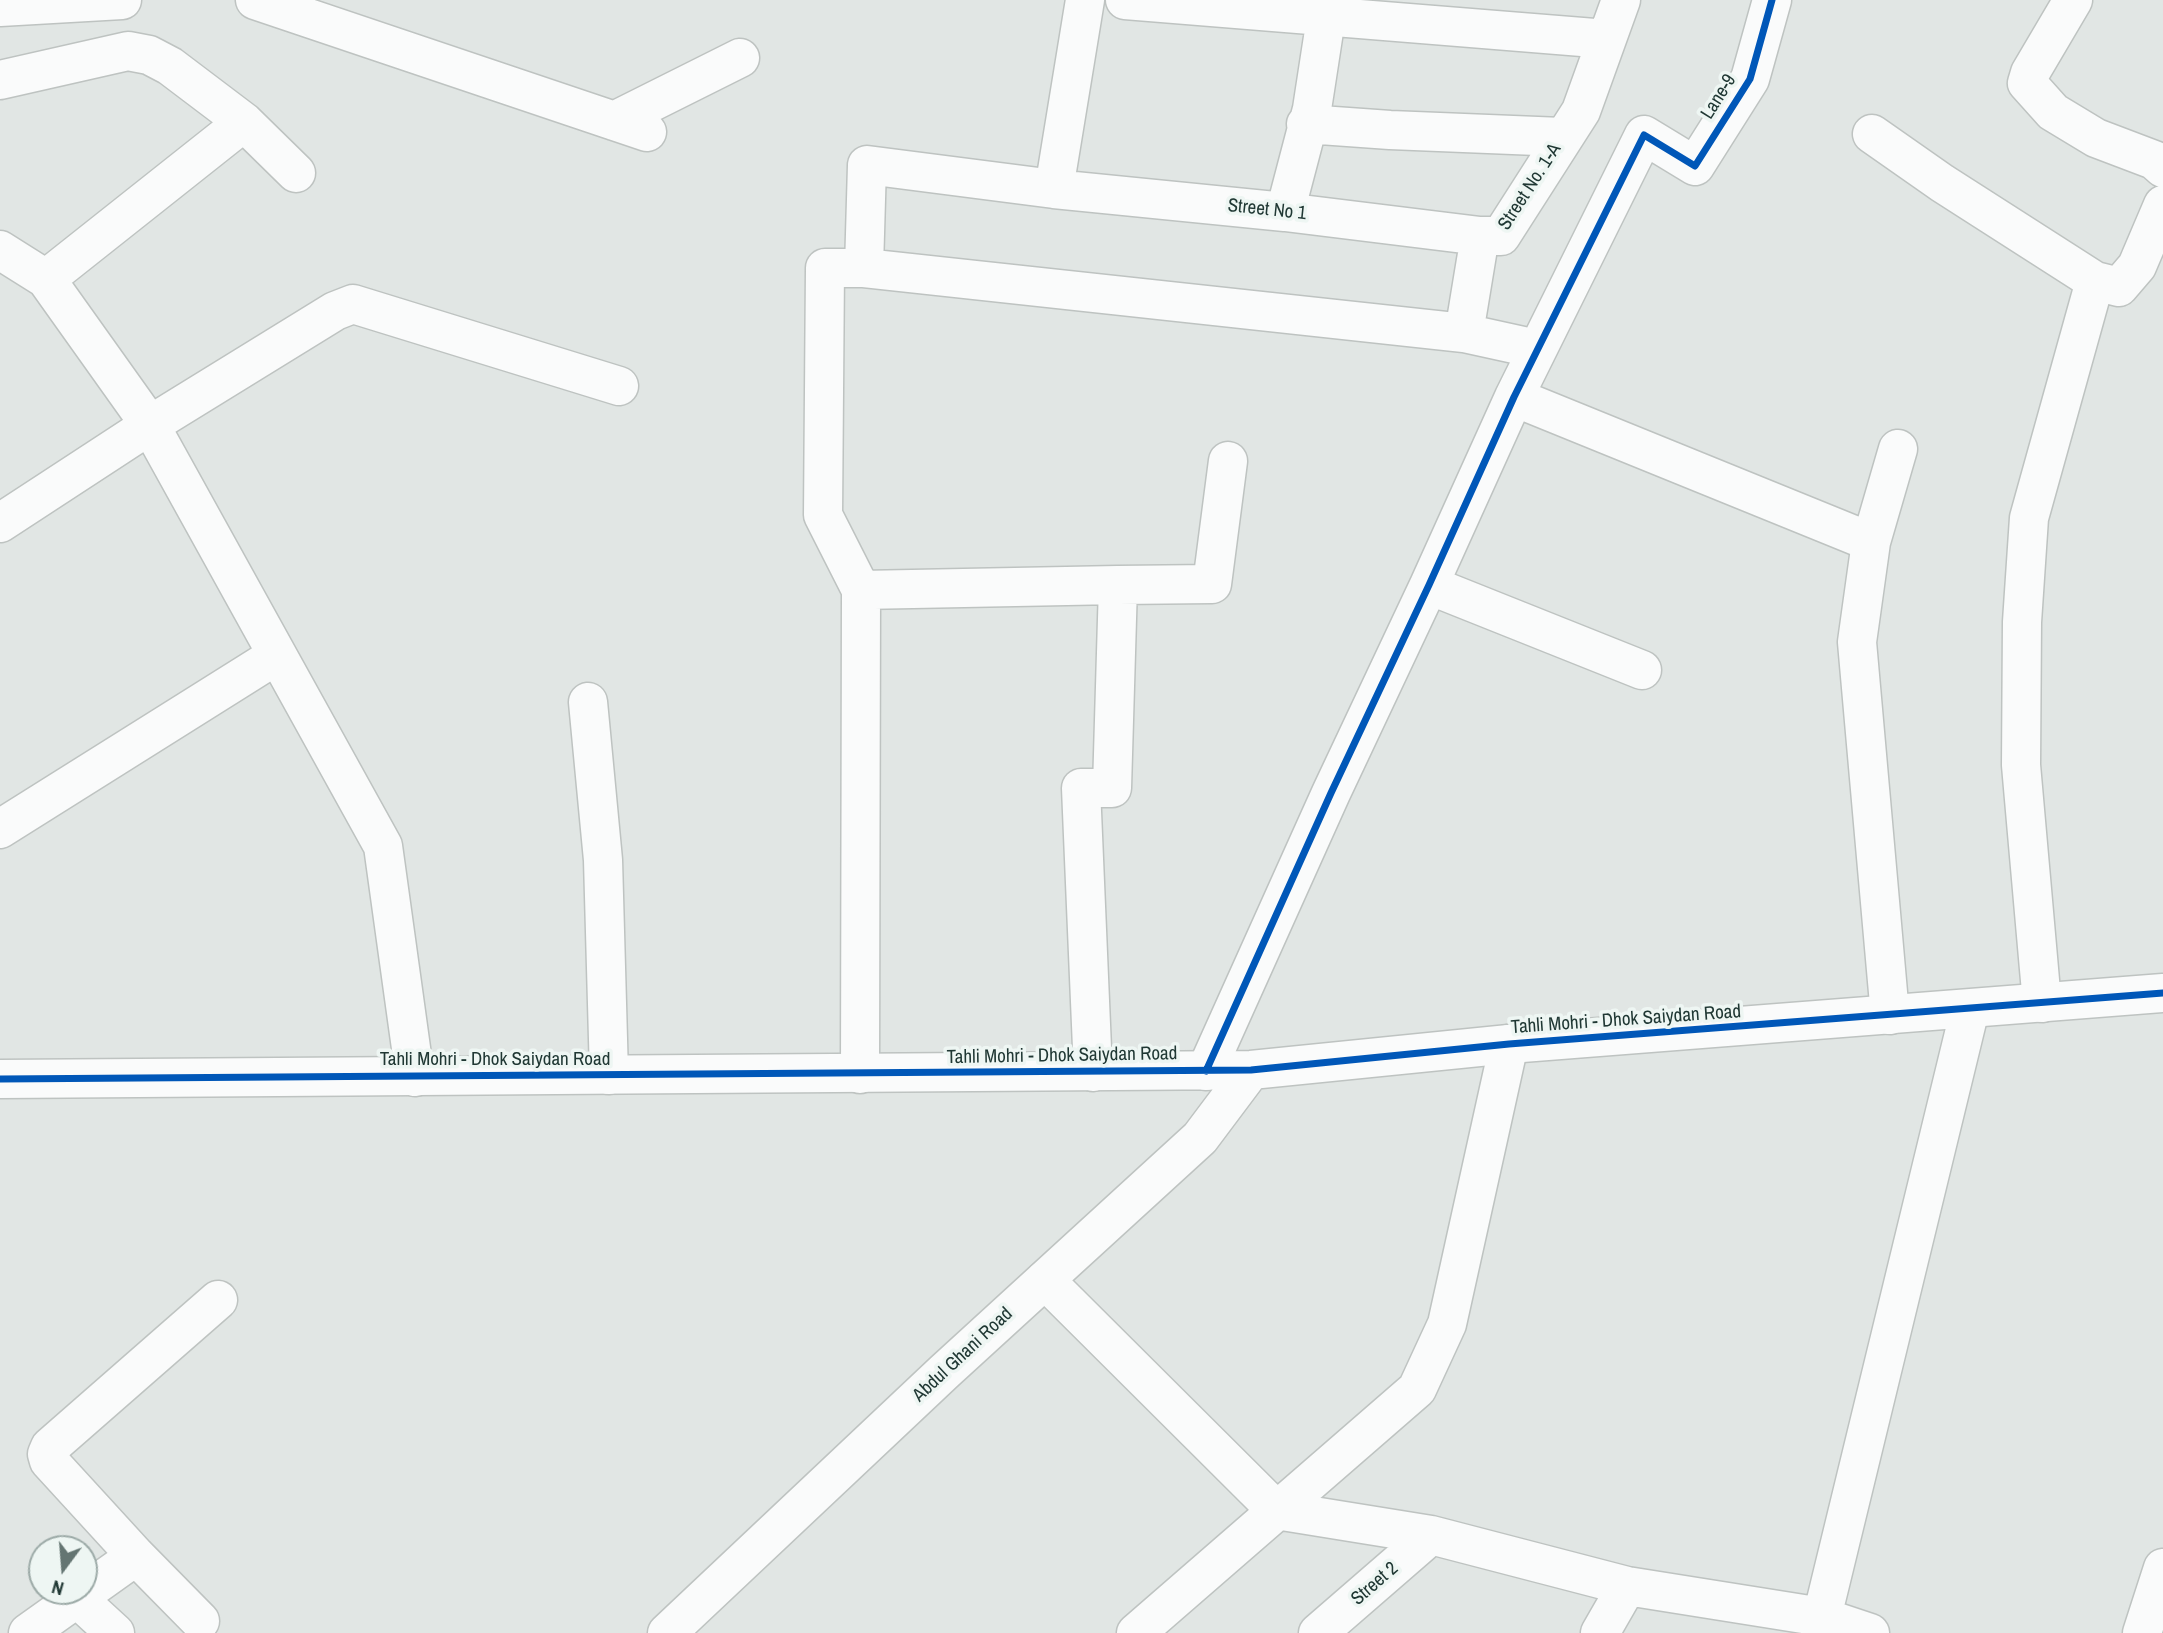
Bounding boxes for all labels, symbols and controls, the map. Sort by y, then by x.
street label: Lane-9 [1696,70,1742,124]
street label: Street No. 1-A [1494,139,1566,235]
street label: Street No 1 [1227,195,1307,225]
street label: Tahli Mohri - Dhok Saiydan Road [1510,1001,1742,1039]
street label: Tahli Mohri - Dhok Saiydan Road [946,1043,1178,1069]
street label: Tahli Mohri - Dhok Saiydan Road [380,1049,610,1071]
street label: Abdul Ghani Road [908,1303,1018,1407]
north arrow [28,1535,98,1605]
street label: Street 2 [1347,1557,1403,1611]
text: N [49,1574,67,1602]

